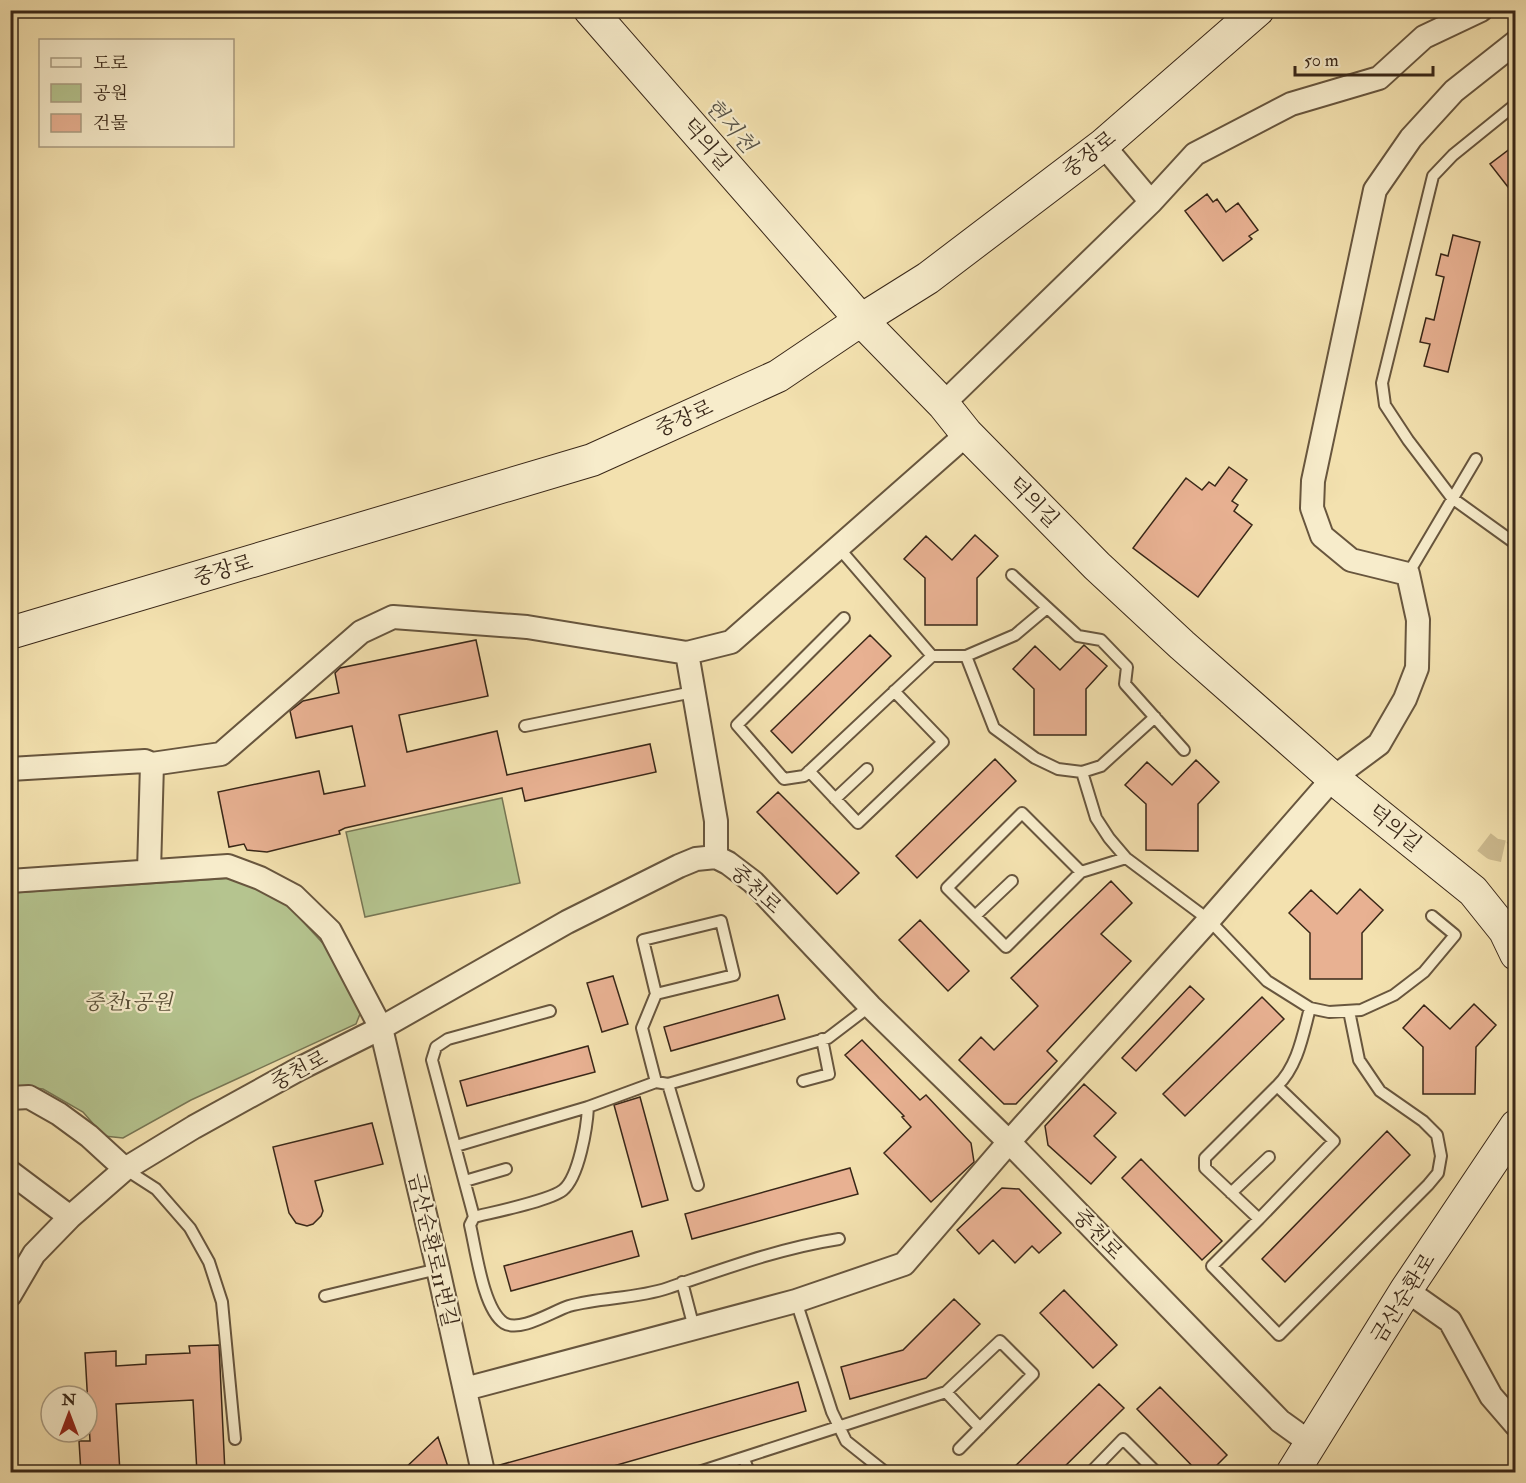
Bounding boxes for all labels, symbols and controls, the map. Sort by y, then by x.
legend [39,39,234,147]
scale bar [1295,39,1433,77]
text: 50 m [1304,49,1339,72]
text: 도로 [93,52,128,75]
text: 공원 [93,82,128,105]
water label: 현지천 [699,92,763,160]
text: 건물 [93,112,128,135]
street label: 덕의길 [676,113,737,176]
street label: 중장로 [1057,125,1122,184]
street label: 중장로 [651,394,717,443]
street label: 덕의길 [1003,471,1065,533]
street label: 중장로 [190,549,256,592]
street label: 덕의길 [1363,799,1427,858]
street label: 중천로 [724,859,787,920]
park label: 중천1공원 [84,989,174,1016]
street label: 중천로 [266,1044,332,1097]
street label: 금산순환로11번길 [402,1171,463,1330]
street label: 중천로 [1067,1203,1128,1266]
street label: 금산순환로 [1365,1248,1442,1348]
north arrow [39,1384,99,1444]
text: N [61,1390,77,1410]

